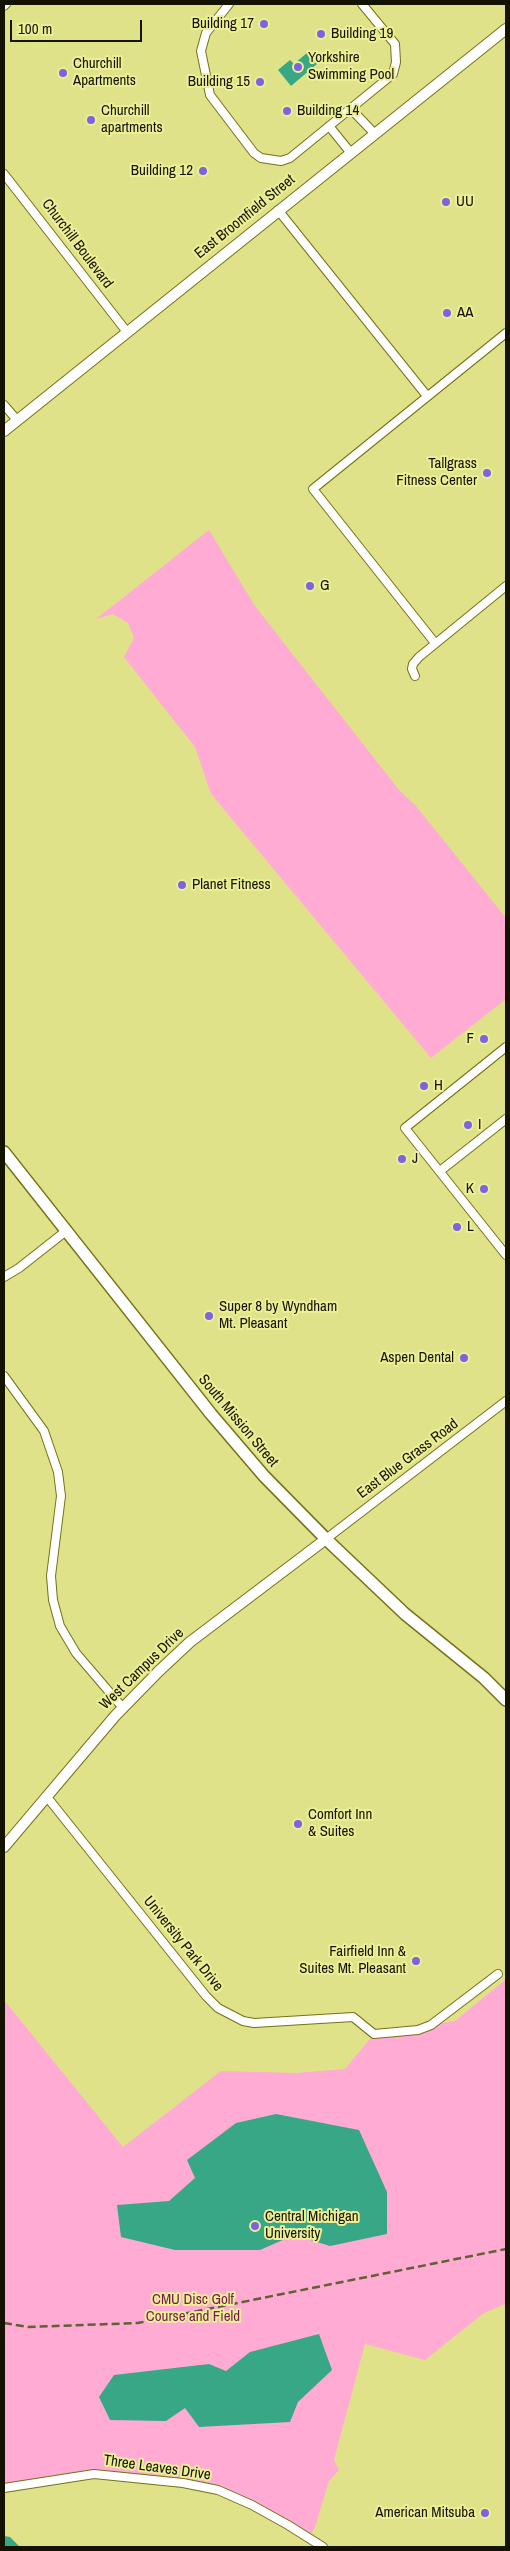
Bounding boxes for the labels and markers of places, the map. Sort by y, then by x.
place label: Building 17 [192,15,254,33]
marker: Building 17 [258,18,270,30]
place label: Building 19 [331,25,393,43]
marker: Building 19 [315,28,327,40]
place label: Yorkshire Swimming Pool [308,49,394,84]
place label: Churchill Apartments [73,55,136,90]
marker: Yorkshire Swimming Pool [292,61,304,73]
marker: Churchill Apartments [57,67,69,79]
place label: Building 15 [188,73,250,91]
marker: Building 15 [254,76,266,88]
place label: Churchill apartments [101,102,163,137]
place label: Building 14 [297,102,359,120]
marker: Building 14 [281,105,293,117]
marker: Churchill apartments [85,114,97,126]
place label: Building 12 [131,162,193,180]
marker: Building 12 [197,165,209,177]
place label: UU [456,193,474,211]
marker: UU [440,196,452,208]
place label: AA [457,304,473,322]
marker: AA [441,307,453,319]
place label: Tallgrass Fitness Center [396,455,477,490]
marker: Tallgrass Fitness Center [481,467,493,479]
place label: G [320,577,330,595]
marker: G [304,580,316,592]
place label: Planet Fitness [192,876,271,894]
marker: Planet Fitness [176,879,188,891]
place label: F [466,1030,474,1048]
marker: F [478,1033,490,1045]
place label: H [434,1077,443,1095]
marker: H [418,1080,430,1092]
place label: I [478,1116,481,1134]
marker: I [462,1119,474,1131]
place label: J [412,1150,418,1168]
marker: J [396,1153,408,1165]
place label: K [466,1180,474,1198]
marker: K [478,1183,490,1195]
place label: L [467,1218,474,1236]
marker: L [451,1221,463,1233]
place label: Super 8 by Wyndham Mt. Pleasant [219,1298,337,1333]
marker: Super 8 by Wyndham Mt. Pleasant [203,1310,215,1322]
place label: Aspen Dental [380,1349,454,1367]
marker: Aspen Dental [458,1352,470,1364]
place label: Comfort Inn & Suites [308,1806,372,1841]
marker: Comfort Inn & Suites [292,1818,304,1830]
place label: Fairfield Inn & Suites Mt. Pleasant [299,1943,406,1978]
marker: Fairfield Inn & Suites Mt. Pleasant [410,1955,422,1967]
place label: Central Michigan University [265,2208,359,2243]
marker: Central Michigan University [249,2220,261,2232]
place label: American Mitsuba [375,2504,475,2522]
marker: American Mitsuba [479,2507,491,2519]

